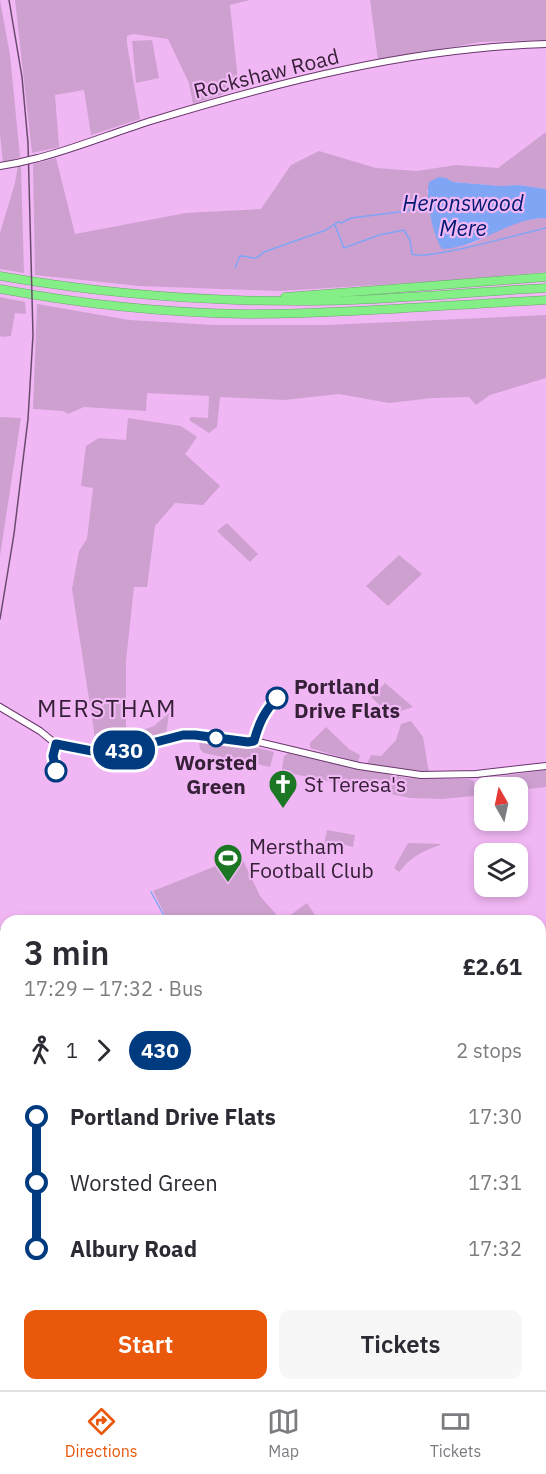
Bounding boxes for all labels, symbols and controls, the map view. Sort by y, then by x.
street label: Rockshaw Road [190,41,342,105]
water label: Heronswood Mere [402,188,524,242]
place label: Portland Drive Flats [294,672,400,724]
marker: Portland Drive Flats [266,687,288,709]
district label: MERSTHAM [37,692,177,724]
marker: Worsted Green [207,729,225,747]
line badge: 430 [90,730,158,770]
text: 430 [105,736,143,764]
place label: Worsted Green [174,748,258,800]
unlabelled marker [45,760,67,782]
church icon: St Teresa's [267,768,299,810]
place label: St Teresa's [304,770,406,798]
north arrow [474,777,528,831]
map controls [474,777,528,897]
place label: Merstham Football Club [249,832,374,884]
sports icon: Merstham Football Club [212,842,244,884]
button: layers [474,843,528,897]
text: 3 min [24,931,109,974]
text: £2.61 [463,952,522,981]
text: 17:29 – 17:32 · Bus [24,975,203,1002]
icon: walk [24,1034,57,1067]
icon: forward [87,1034,120,1067]
text: 430 [141,1036,179,1064]
text: 1 [66,1037,78,1064]
text: 2 stops [456,1037,522,1064]
text: Portland Drive Flats [70,1102,276,1131]
text: 17:30 [468,1103,522,1130]
text: Worsted Green [70,1168,218,1197]
text: 17:31 [468,1169,522,1196]
text: Albury Road [70,1234,197,1263]
text: 17:32 [468,1235,522,1262]
button: Start [24,1310,267,1379]
button: Tickets [279,1310,522,1379]
tab: Directions [65,1405,138,1461]
tab: Map [267,1405,300,1461]
tab: Tickets [430,1405,481,1461]

